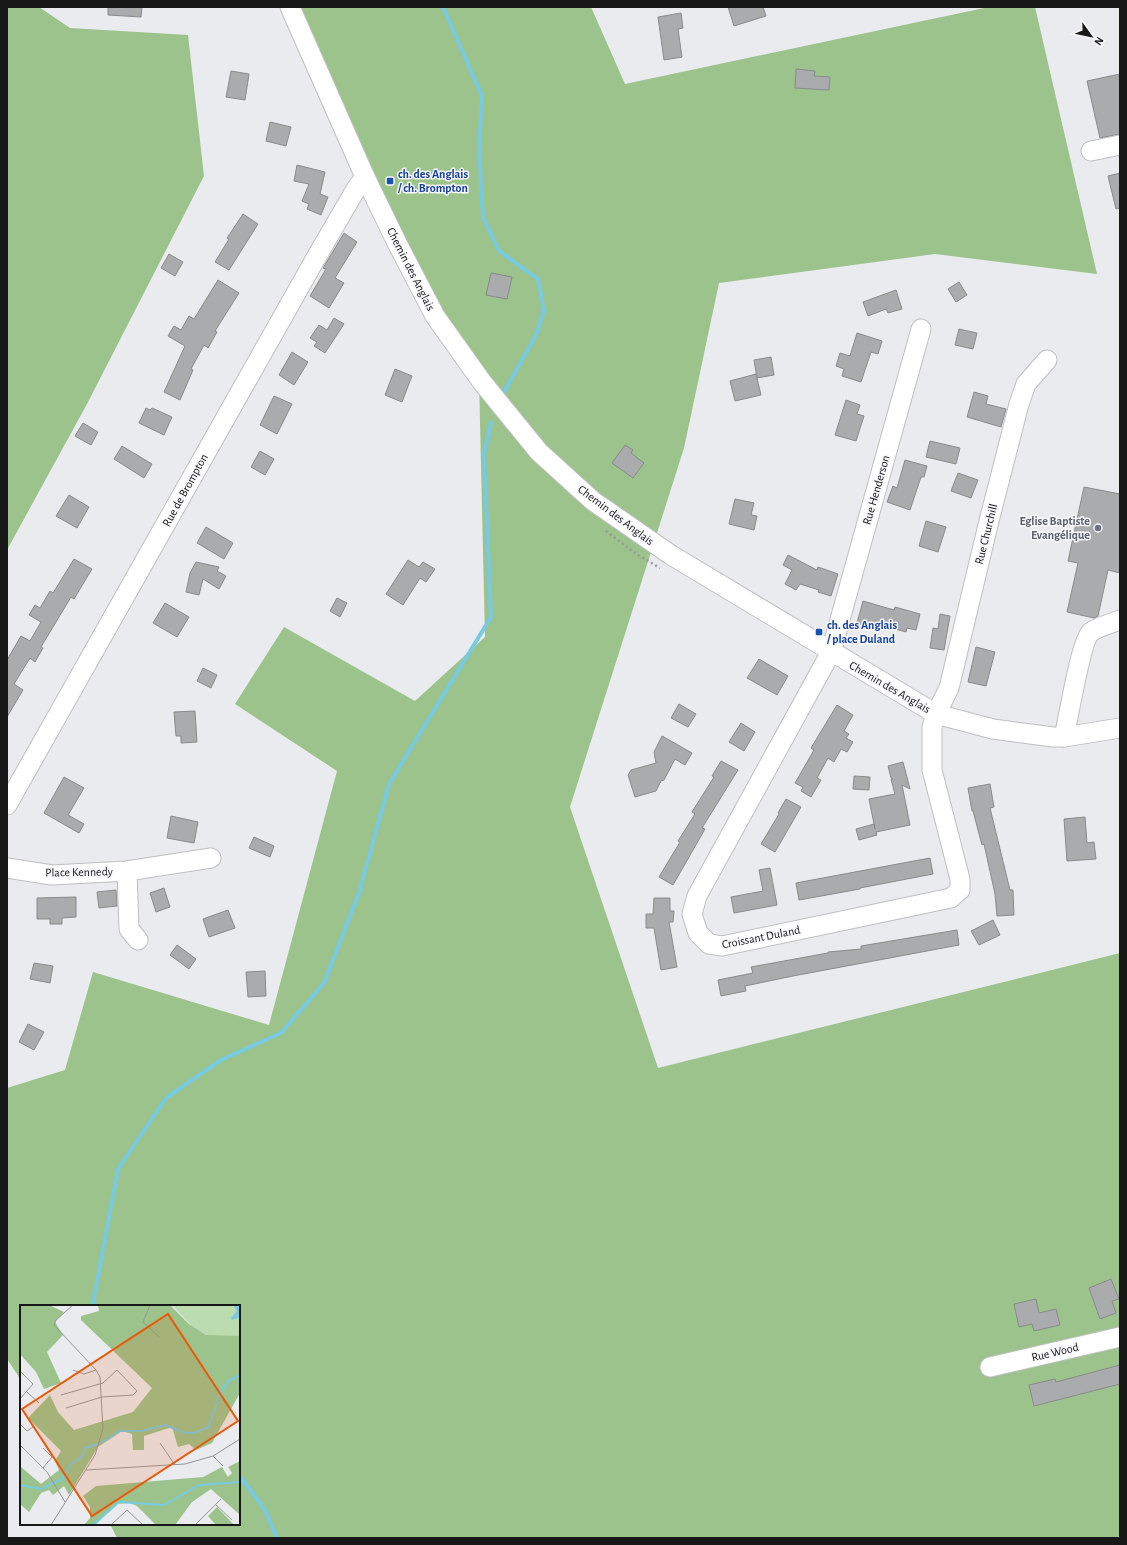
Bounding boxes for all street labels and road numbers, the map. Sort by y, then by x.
street label: Chemin des Anglais [385,225,437,313]
street label: Rue de Brompton [160,452,210,528]
street label: Rue Henderson [860,454,892,526]
street label: Chemin des Anglais [576,483,656,547]
street label: Rue Churchill [973,502,999,566]
street label: Chemin des Anglais [847,659,933,715]
street label: Place Kennedy [45,865,113,880]
street label: Croissant Duland [721,924,801,950]
street label: Rue Wood [1030,1341,1080,1363]

